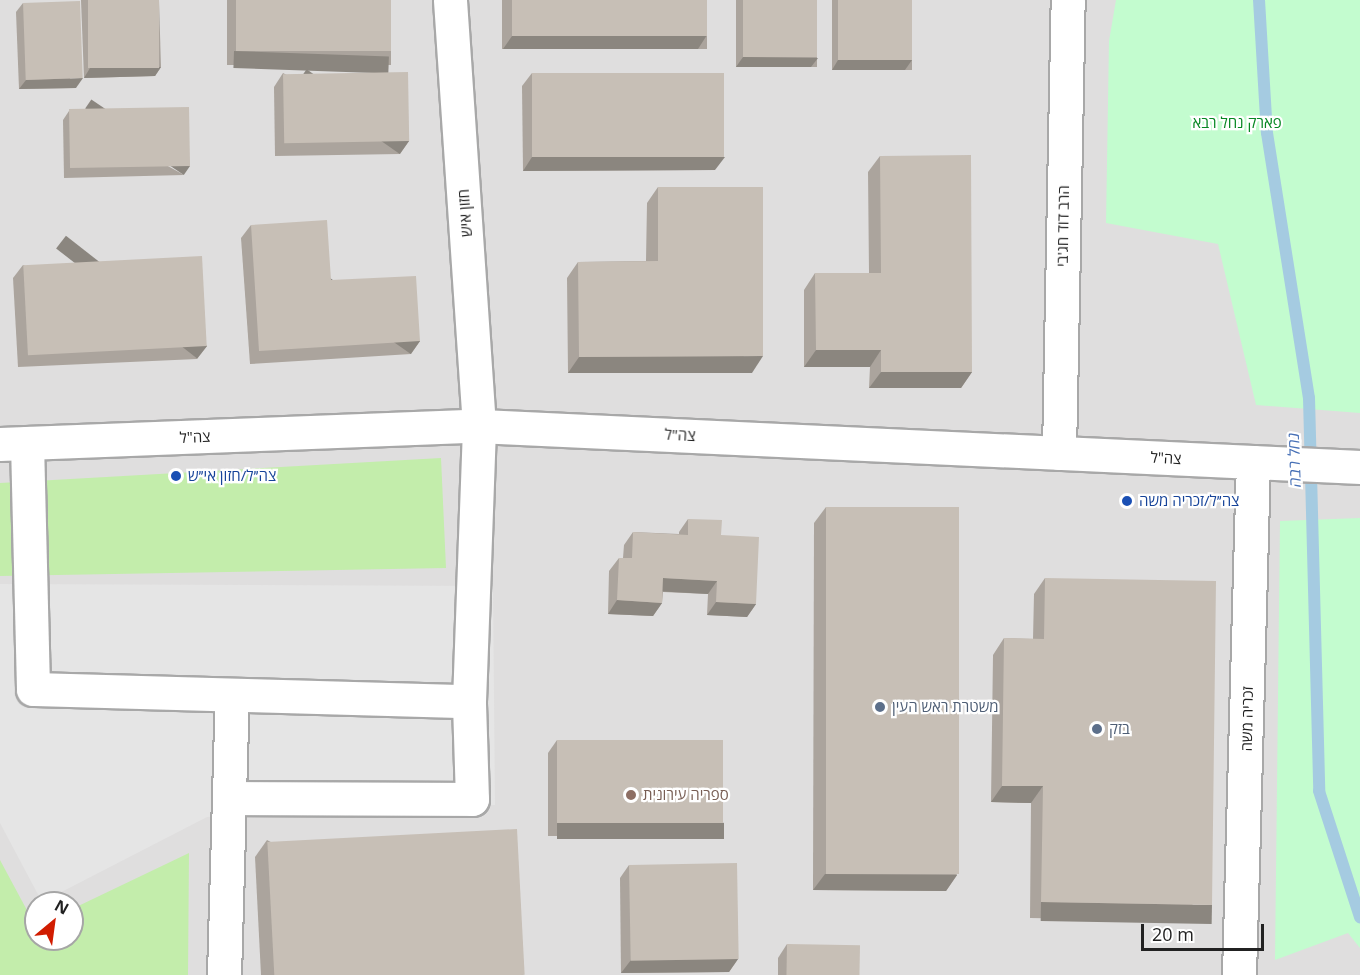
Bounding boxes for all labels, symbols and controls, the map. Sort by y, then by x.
park label: פארק נחל רבא [1192,114,1282,132]
street label: הרב דוד חג'בי [1053,185,1073,267]
street label: חזון איש [454,189,476,237]
street label: צה"ל [664,425,696,445]
street label: צה"ל [179,427,211,447]
water label: נחל רבה [1283,432,1305,488]
street label: צה"ל [1150,448,1182,468]
place label: צה״ל/חזון אי״ש [188,467,276,485]
marker: צה״ל/חזון אי״ש [169,469,183,483]
place label: צה״ל/זכריה משה [1139,492,1239,510]
marker: צה״ל/זכריה משה [1120,494,1134,508]
street label: זכריה משה [1237,686,1257,752]
place label: משטרת ראש העין [892,698,999,716]
marker: משטרת ראש העין [873,700,887,714]
place label: בזק [1109,720,1130,738]
marker: בזק [1090,722,1104,736]
place label: ספריה עירונית [643,786,729,804]
marker: ספריה עירונית [624,788,638,802]
north arrow [24,891,84,951]
text: N [51,894,73,920]
scale bar [1144,912,1267,950]
text: 20 m [1152,922,1194,946]

